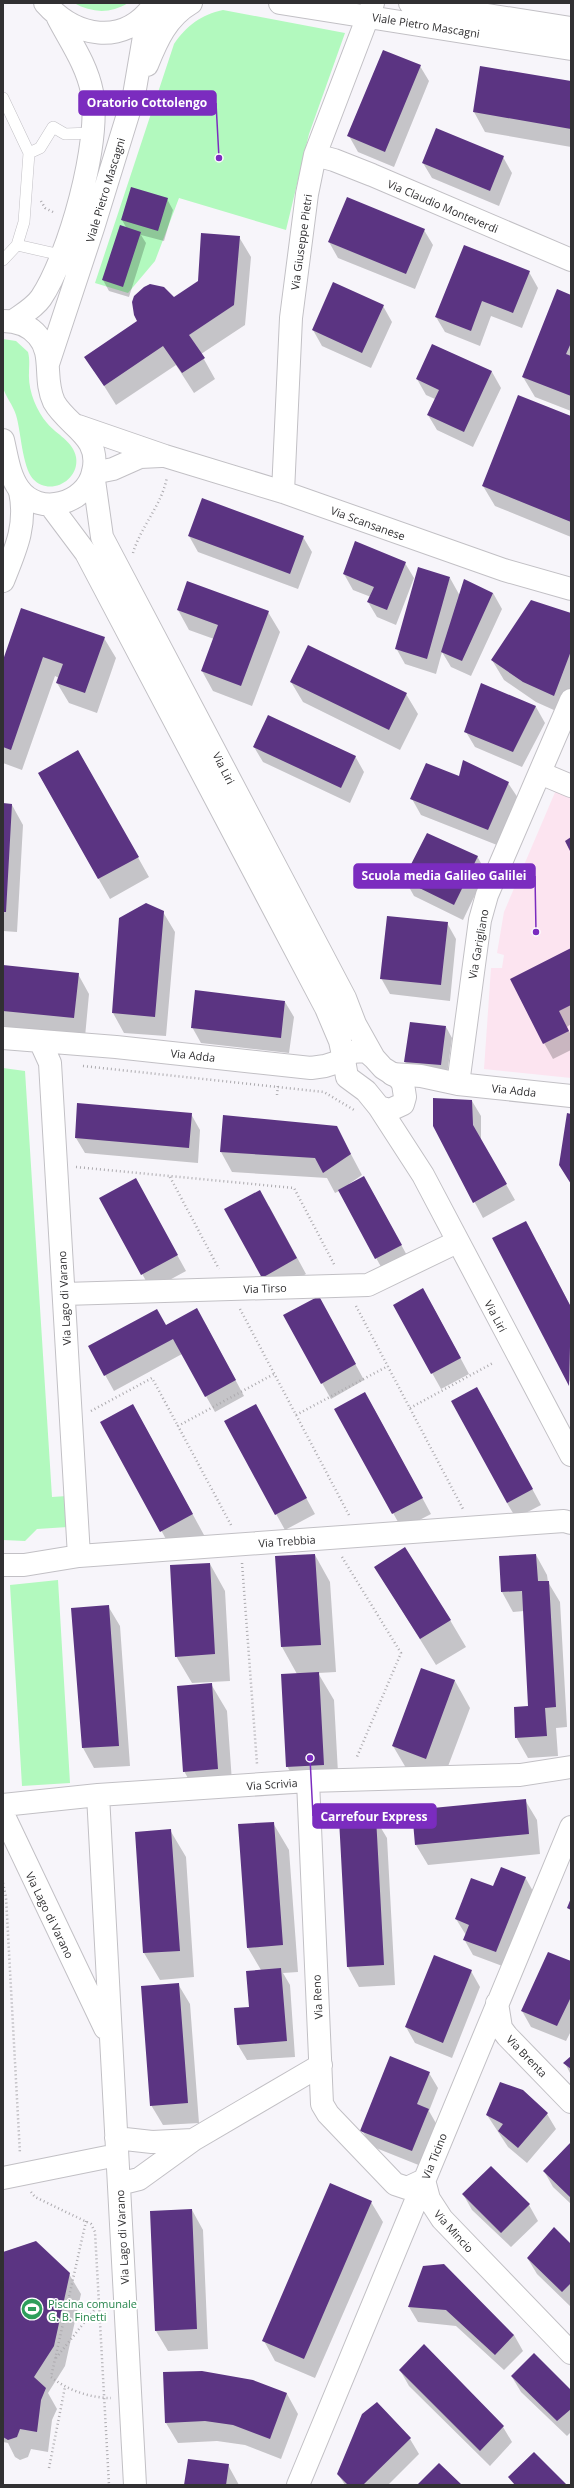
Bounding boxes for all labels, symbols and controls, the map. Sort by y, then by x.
street label: Viale Pietro Mascagni [371,9,481,41]
callout: Oratorio Cottolengo [79,91,216,115]
text: Oratorio Cottolengo [87,94,207,111]
street label: Viale Pietro Mascagni [82,136,128,244]
street label: Via Claudio Monteverdi [385,176,501,236]
street label: Via Giuseppe Pietri [287,193,315,291]
street label: Via Scansanese [329,503,407,543]
street label: Via Liri [210,749,238,787]
callout: Scuola media Galileo Galilei [354,864,535,888]
text: Scuola media Galileo Galilei [362,867,526,884]
street label: Via Garigliano [464,908,492,980]
street label: Via Adda [170,1045,216,1065]
street label: Via Adda [491,1080,537,1100]
street label: Via Lago di Varano [54,1250,74,1346]
street label: Via Tirso [243,1280,287,1296]
street label: Via Liri [481,1297,511,1335]
street label: Via Trebbia [258,1532,316,1550]
street label: Via Scrivia [246,1775,298,1793]
callout: Carrefour Express [313,1804,436,1828]
text: Carrefour Express [320,1808,428,1825]
street label: Via Lago di Varano [23,1869,78,1961]
street label: Via Reno [308,1974,326,2020]
street label: Via Brenta [503,2032,551,2080]
street label: Via Ticino [418,2130,450,2181]
street label: Via Lago di Varano [112,2189,132,2285]
street label: Via Mincio [431,2207,477,2256]
sports icon: Piscina comunale G. B. Finetti [19,2296,45,2322]
place label: Piscina comunale G. B. Finetti [48,2296,137,2324]

